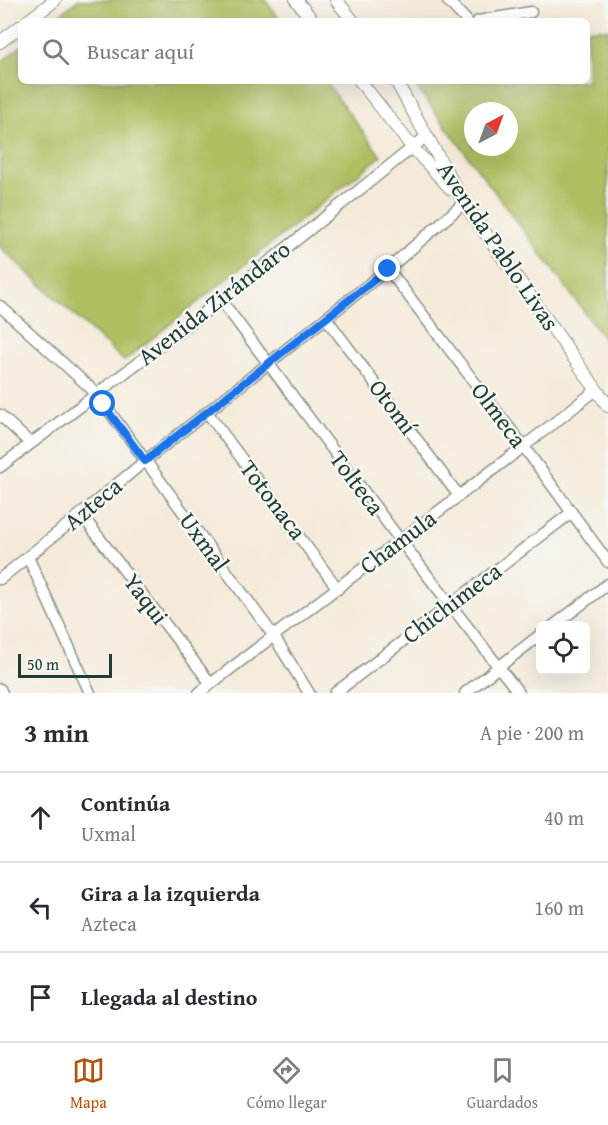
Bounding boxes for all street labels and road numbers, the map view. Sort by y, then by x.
street label: Avenida Pablo Livas [429,154,568,337]
street label: Avenida Zirándaro [130,232,298,374]
street label: Otomí [361,372,427,443]
street label: Olmeca [463,375,536,455]
street label: Tolteca [321,443,394,523]
street label: Totonaca [232,452,316,548]
street label: Azteca [56,468,130,538]
street label: Chamula [352,501,444,582]
street label: Uxmal [171,505,238,579]
street label: Chichimeca [395,553,509,652]
street label: Yaqui [115,566,178,632]

